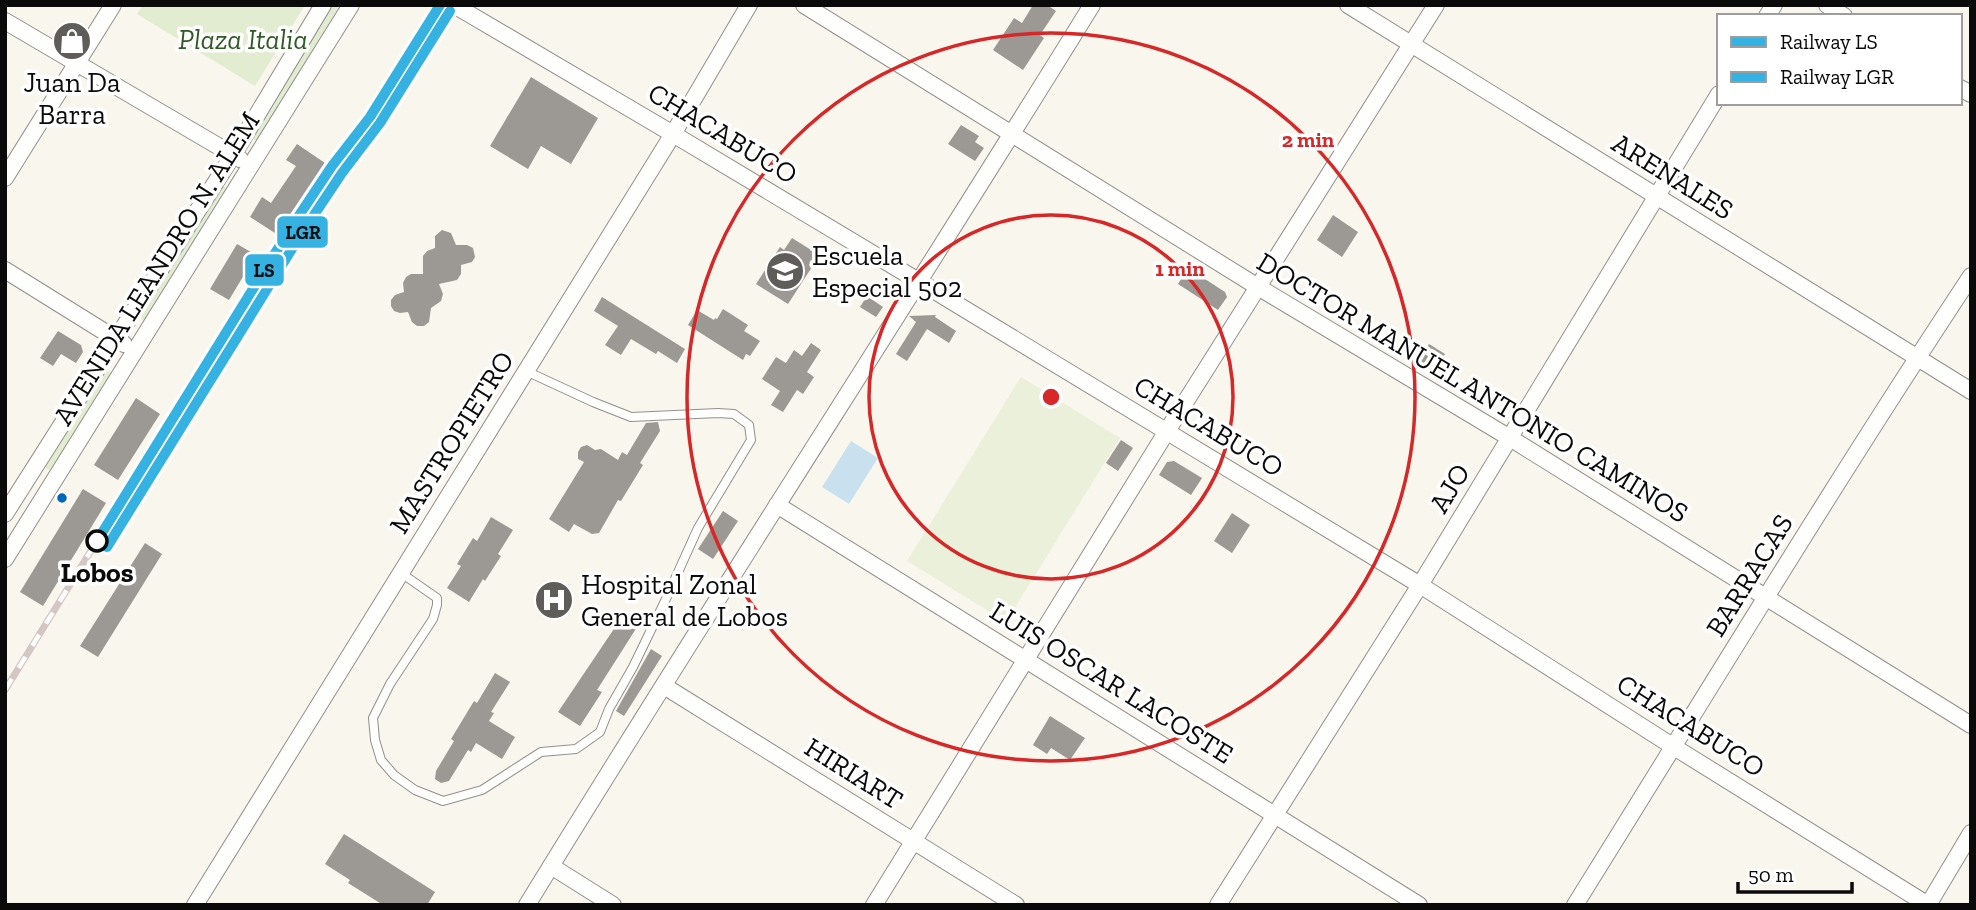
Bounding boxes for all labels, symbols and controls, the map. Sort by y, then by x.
legend [1717,14,1962,105]
shop icon: Juan Da Barra [51,20,93,62]
park label: Plaza Italia [178,23,308,56]
text: Railway LS [1780,29,1878,54]
text: Railway LGR [1780,64,1894,89]
place label: Juan Da Barra [24,66,121,131]
street label: CHACABUCO [642,76,803,191]
street label: AVENIDA LEANDRO N. ALEM [46,106,267,431]
street label: ARENALES [1606,126,1739,227]
text: 2 min [1282,127,1335,152]
line badge: LGR [276,215,329,249]
text: LGR [285,221,321,244]
place label: Escuela Especial 502 [812,239,962,304]
street label: DOCTOR MANUEL ANTONIO CAMINOS [1251,245,1694,530]
school or university icon: Escuela Especial 502 [764,250,806,292]
line badge: LS [244,253,285,287]
text: 1 min [1155,256,1205,281]
text: LS [253,259,275,282]
street label: MASTROPIETRO [382,345,521,539]
street label: CHACABUCO [1128,369,1289,484]
centre of rings [1039,385,1063,409]
street label: AJO [1422,458,1477,519]
unlabelled marker [55,491,69,505]
street label: BARRACAS [1699,508,1800,642]
marker: Lobos [86,530,108,552]
place label: Lobos [60,556,134,589]
place label: Hospital Zonal General de Lobos [581,568,788,633]
hospital icon: Hospital Zonal General de Lobos [533,579,575,621]
street label: LUIS OSCAR LACOSTE [984,594,1239,771]
street label: CHACABUCO [1611,667,1771,784]
street label: HIRIART [799,731,909,816]
scale bar [1738,850,1852,894]
text: 50 m [1748,862,1794,887]

